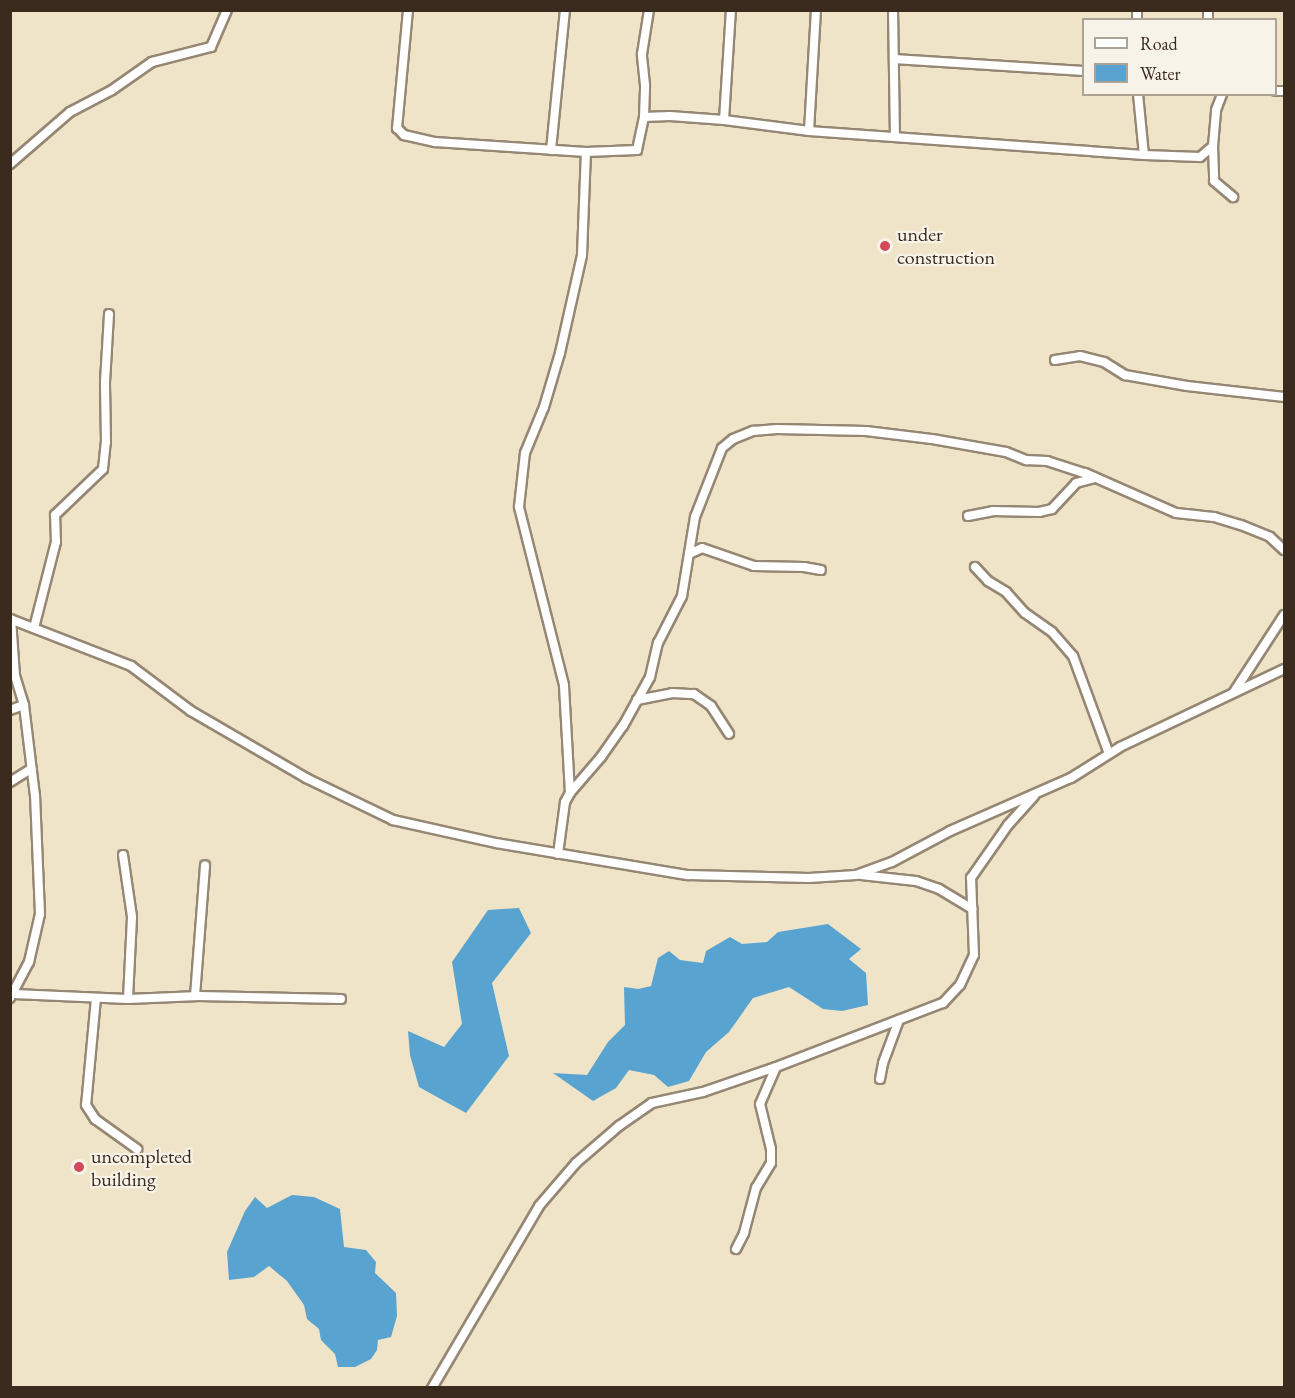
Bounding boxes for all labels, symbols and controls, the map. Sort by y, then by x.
legend [1082,18,1277,96]
text: Road [1140,32,1178,55]
text: Water [1140,62,1181,85]
place label: under construction [897,222,995,269]
marker: under construction [878,239,892,253]
place label: uncompleted building [91,1144,192,1191]
marker: uncompleted building [72,1160,86,1174]

